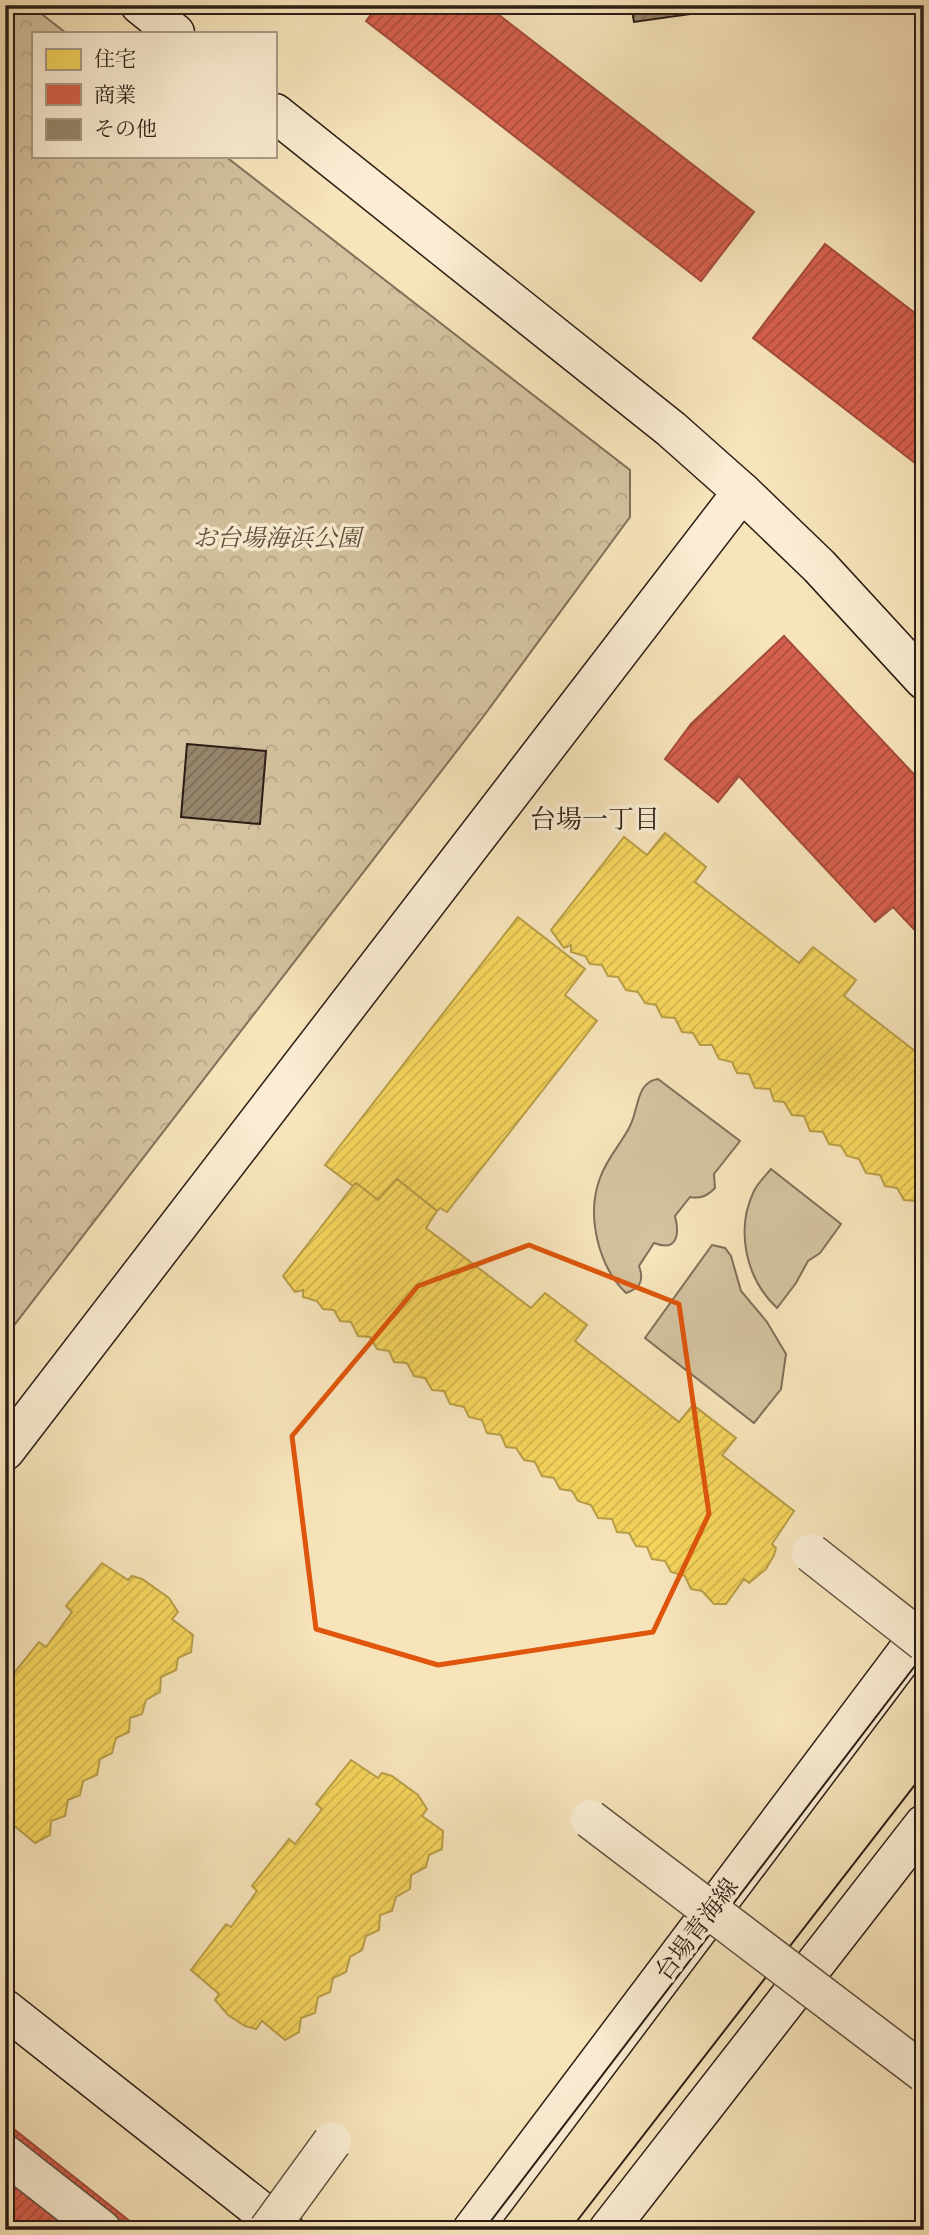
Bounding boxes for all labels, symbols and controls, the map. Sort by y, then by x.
legend [32,32,276,158]
text: 住宅 [94,47,136,74]
text: 商業 [94,83,136,110]
text: その他 [94,117,157,144]
park label: お台場海浜公園 [193,524,365,555]
district label: 台場一丁目 [530,804,660,837]
street label: 台場青海線 [650,1873,746,1987]

